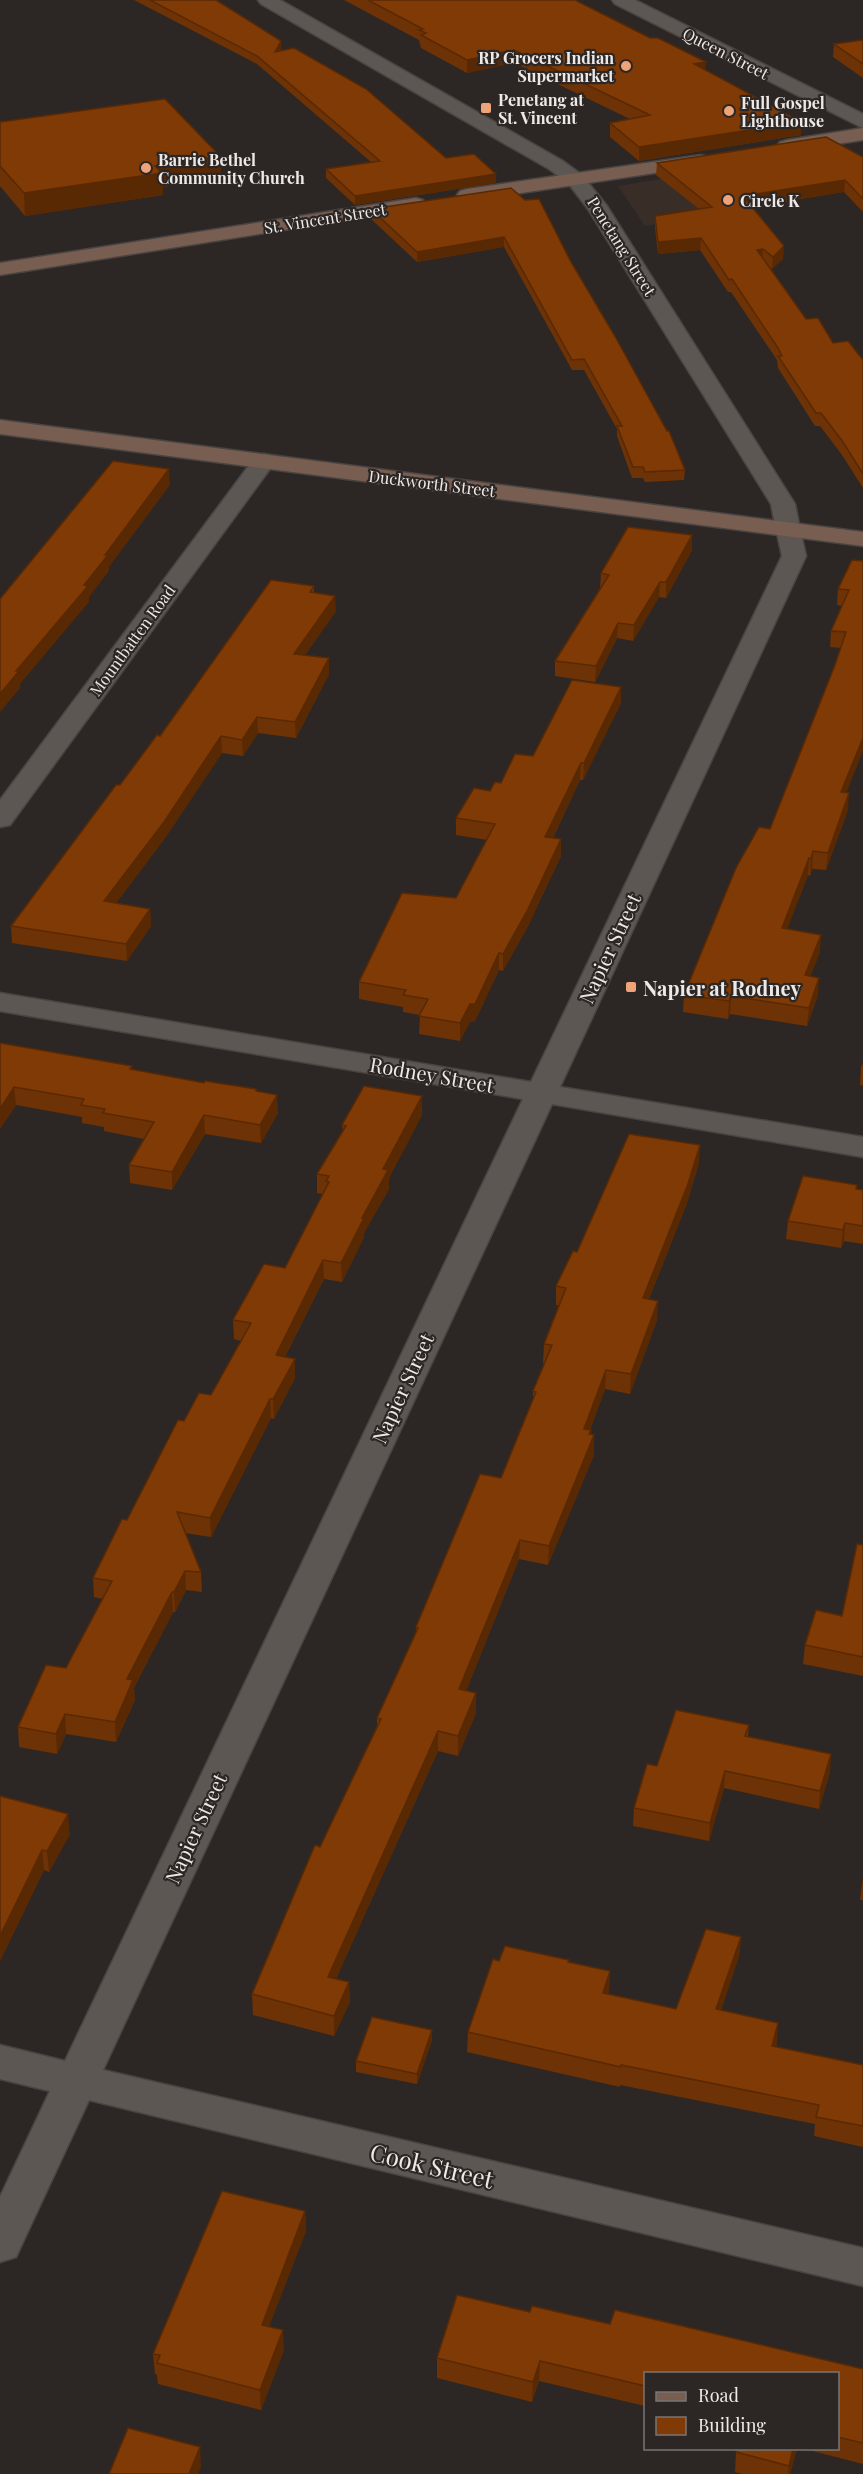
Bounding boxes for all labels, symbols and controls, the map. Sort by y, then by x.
street label: Queen Street [679,22,773,84]
place label: RP Grocers Indian Supermarket [478,47,614,86]
marker: RP Grocers Indian Supermarket [619,59,633,73]
place label: Penetang at St. Vincent [498,89,584,128]
place label: Full Gospel Lighthouse [741,92,825,131]
marker: Penetang at St. Vincent [479,101,493,115]
marker: Full Gospel Lighthouse [722,104,736,118]
place label: Barrie Bethel Community Church [158,149,305,188]
marker: Barrie Bethel Community Church [139,161,153,175]
place label: Circle K [740,190,800,211]
street label: Penetang Street [583,192,661,300]
marker: Circle K [721,193,735,207]
street label: St. Vincent Street [262,198,388,238]
street label: Duckworth Street [367,465,497,501]
street label: Mountbatten Road [85,580,179,700]
street label: Napier Street [572,888,647,1007]
place label: Napier at Rodney [643,974,801,1001]
marker: Napier at Rodney [624,980,638,994]
street label: Rodney Street [368,1050,497,1098]
street label: Napier Street [365,1328,440,1447]
street label: Napier Street [158,1768,233,1887]
street label: Cook Street [367,2135,497,2195]
legend [644,2372,839,2450]
text: Road [698,2383,739,2407]
text: Building [698,2413,766,2437]

